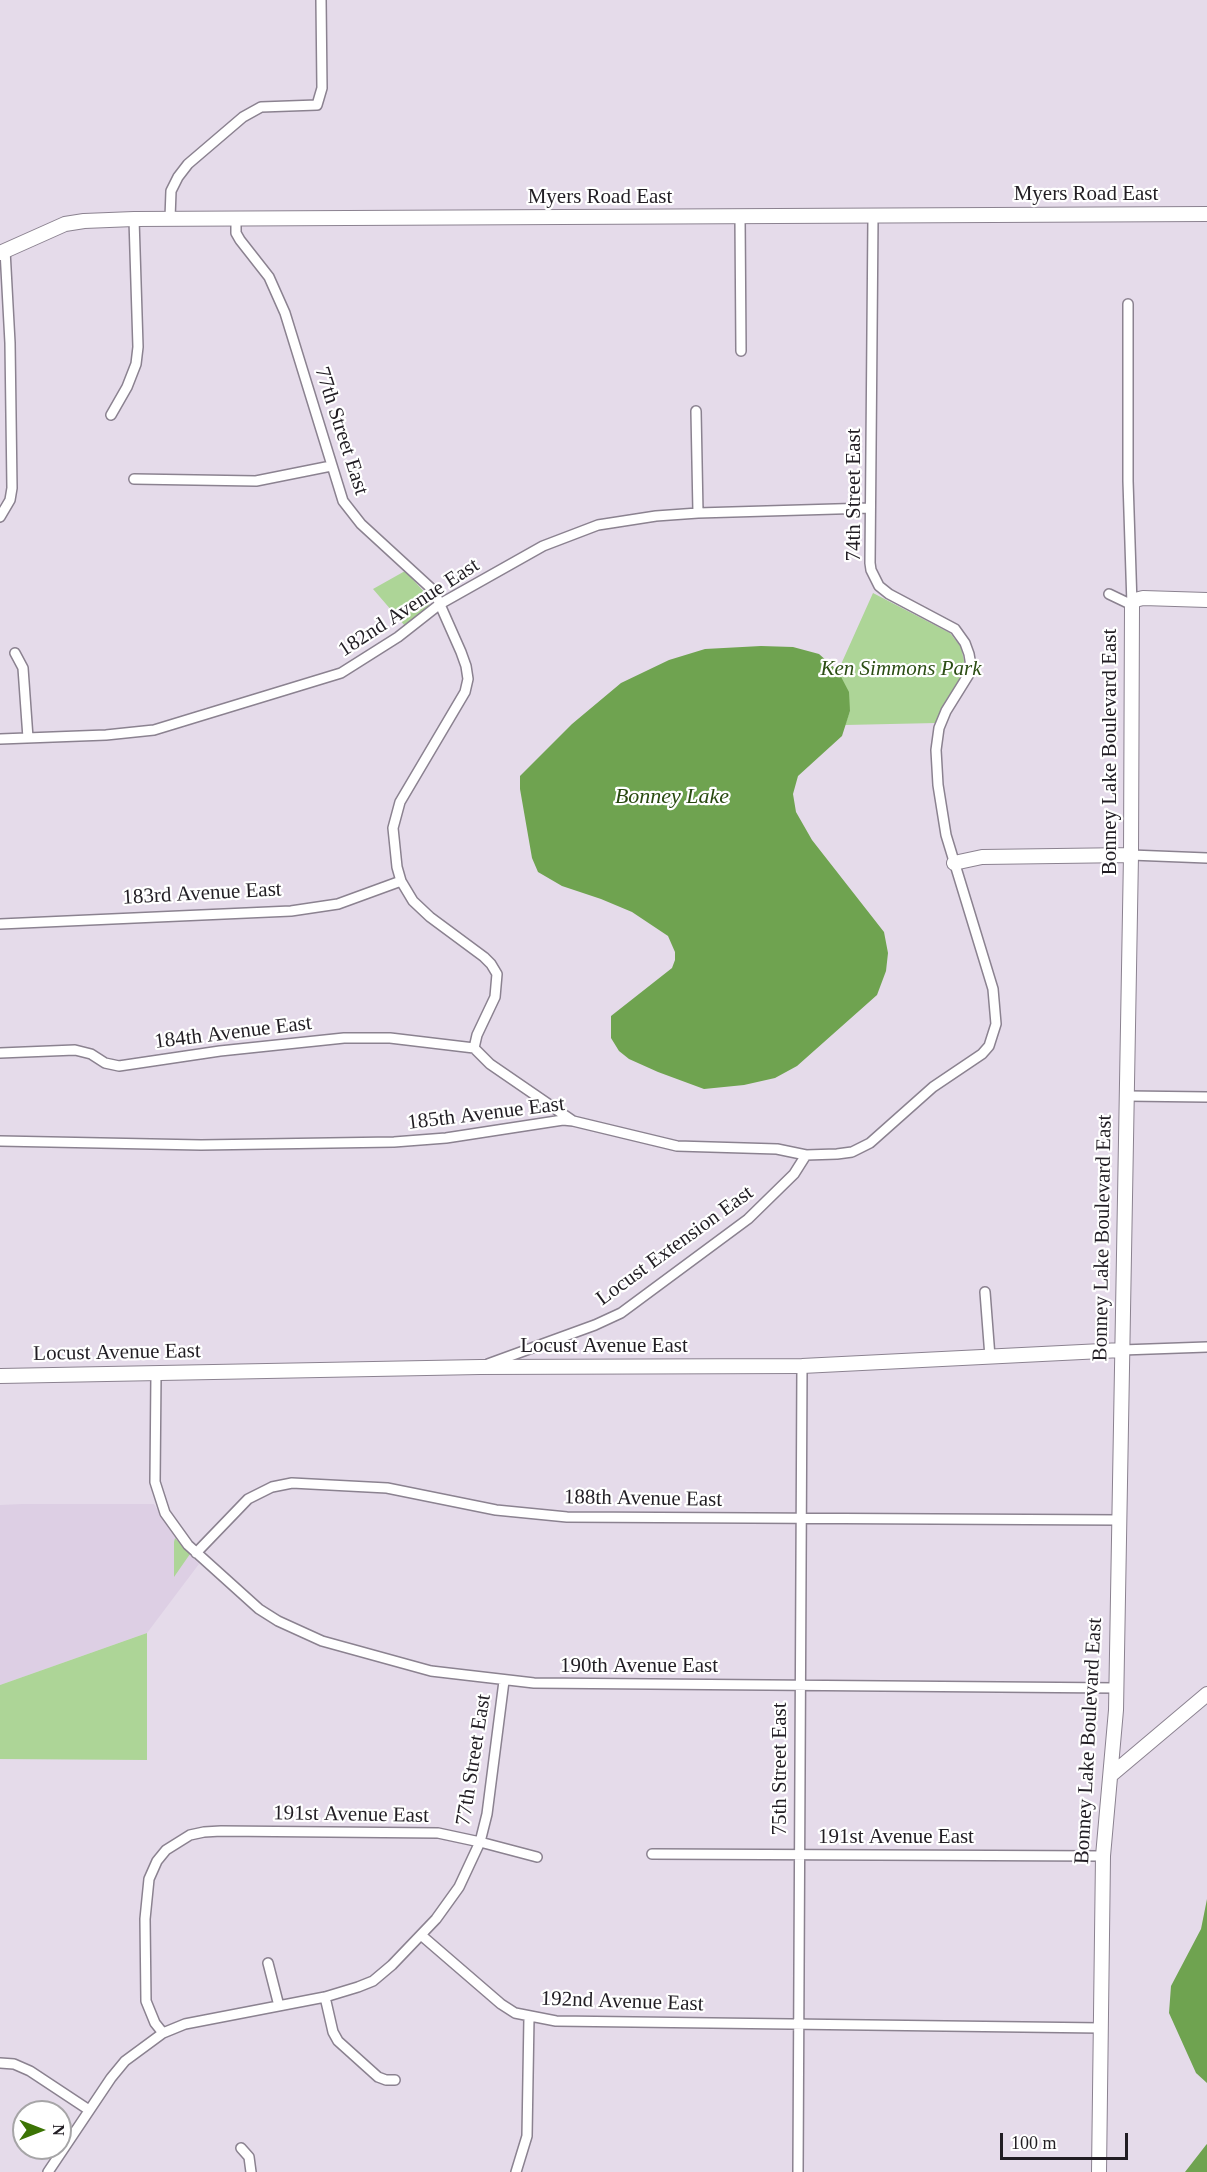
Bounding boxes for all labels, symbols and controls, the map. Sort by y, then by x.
street label: Myers Road East [1014,181,1158,207]
street label: Myers Road East [528,184,672,210]
street label: 77th Street East [308,364,374,498]
street label: 74th Street East [841,429,867,561]
street label: 182nd Avenue East [334,553,484,663]
street label: Bonney Lake Boulevard East [1097,629,1123,875]
park label: Ken Simmons Park [821,656,981,682]
water label: Bonney Lake [615,784,729,810]
street label: 183rd Avenue East [122,877,282,911]
street label: 184th Avenue East [153,1011,313,1055]
street label: 185th Avenue East [406,1092,566,1136]
street label: Bonney Lake Boulevard East [1088,1114,1118,1362]
street label: Locust Extension East [592,1181,758,1311]
street label: Locust Avenue East [520,1333,688,1359]
street label: Locust Avenue East [33,1339,201,1367]
street label: 188th Avenue East [564,1485,722,1513]
street label: Bonney Lake Boulevard East [1070,1617,1108,1865]
street label: 190th Avenue East [560,1653,718,1679]
street label: 77th Street East [451,1692,497,1828]
street label: 75th Street East [767,1703,793,1835]
street label: 191st Avenue East [273,1801,429,1829]
street label: 191st Avenue East [818,1824,974,1850]
street label: 192nd Avenue East [540,1987,704,2017]
north arrow [12,2100,72,2160]
scale bar [1003,2121,1130,2159]
text: N [50,2124,67,2136]
text: 100 m [1011,2133,1057,2153]

